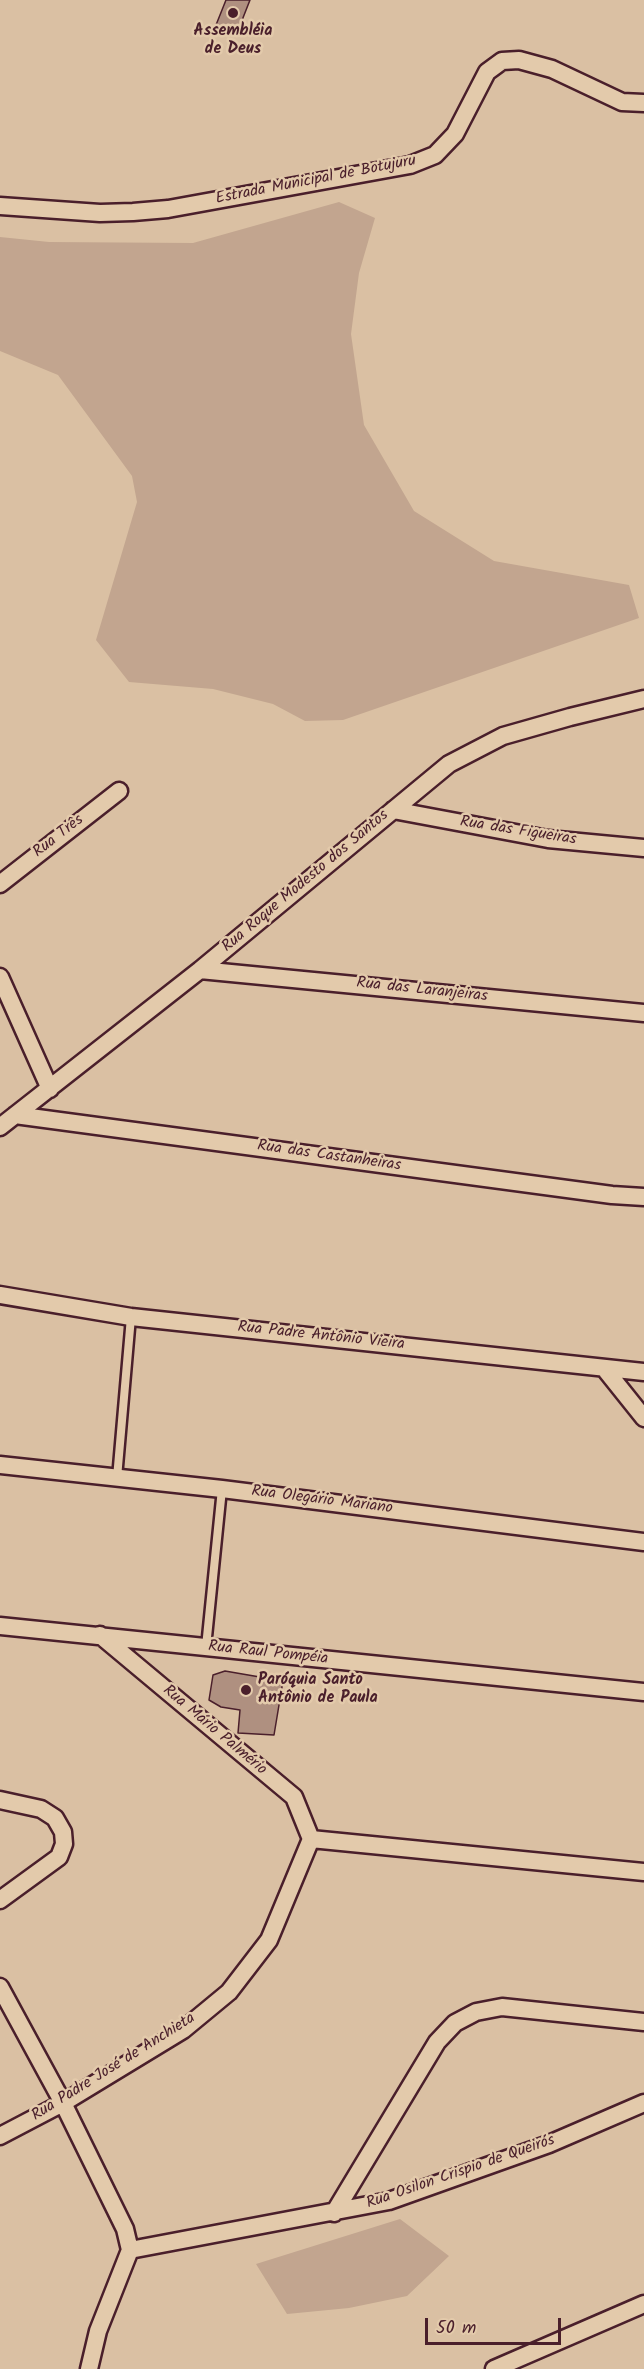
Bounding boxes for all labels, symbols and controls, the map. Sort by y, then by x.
marker: Assembléia de Deus [226,6,240,20]
place label: Assembléia de Deus [194,22,272,60]
street label: Estrada Municipal de Botujuru [214,152,418,210]
street label: Rua Roque Modesto dos Santos [219,807,393,957]
street label: Rua Três [30,811,88,863]
street label: Rua das Figueiras [458,813,578,851]
street label: Rua das Laranjeiras [355,975,489,1007]
street label: Rua das Castanheiras [256,1137,402,1177]
street label: Rua Padre Antônio Vieira [237,1319,405,1355]
street label: Rua Olegário Mariano [250,1483,394,1519]
street label: Rua Raul Pompéia [207,1638,329,1670]
place label: Paróquia Santo Antônio de Paula [258,1671,378,1709]
street label: Rua Mário Palmério [158,1682,270,1780]
marker: Paróquia Santo Antônio de Paula [239,1683,253,1697]
street label: Rua Padre José de Anchieta [29,2010,199,2126]
street label: Rua Osilon Crispio de Queirós [364,2132,558,2214]
scale bar [428,2306,564,2344]
text: 50 m [436,2314,476,2343]

